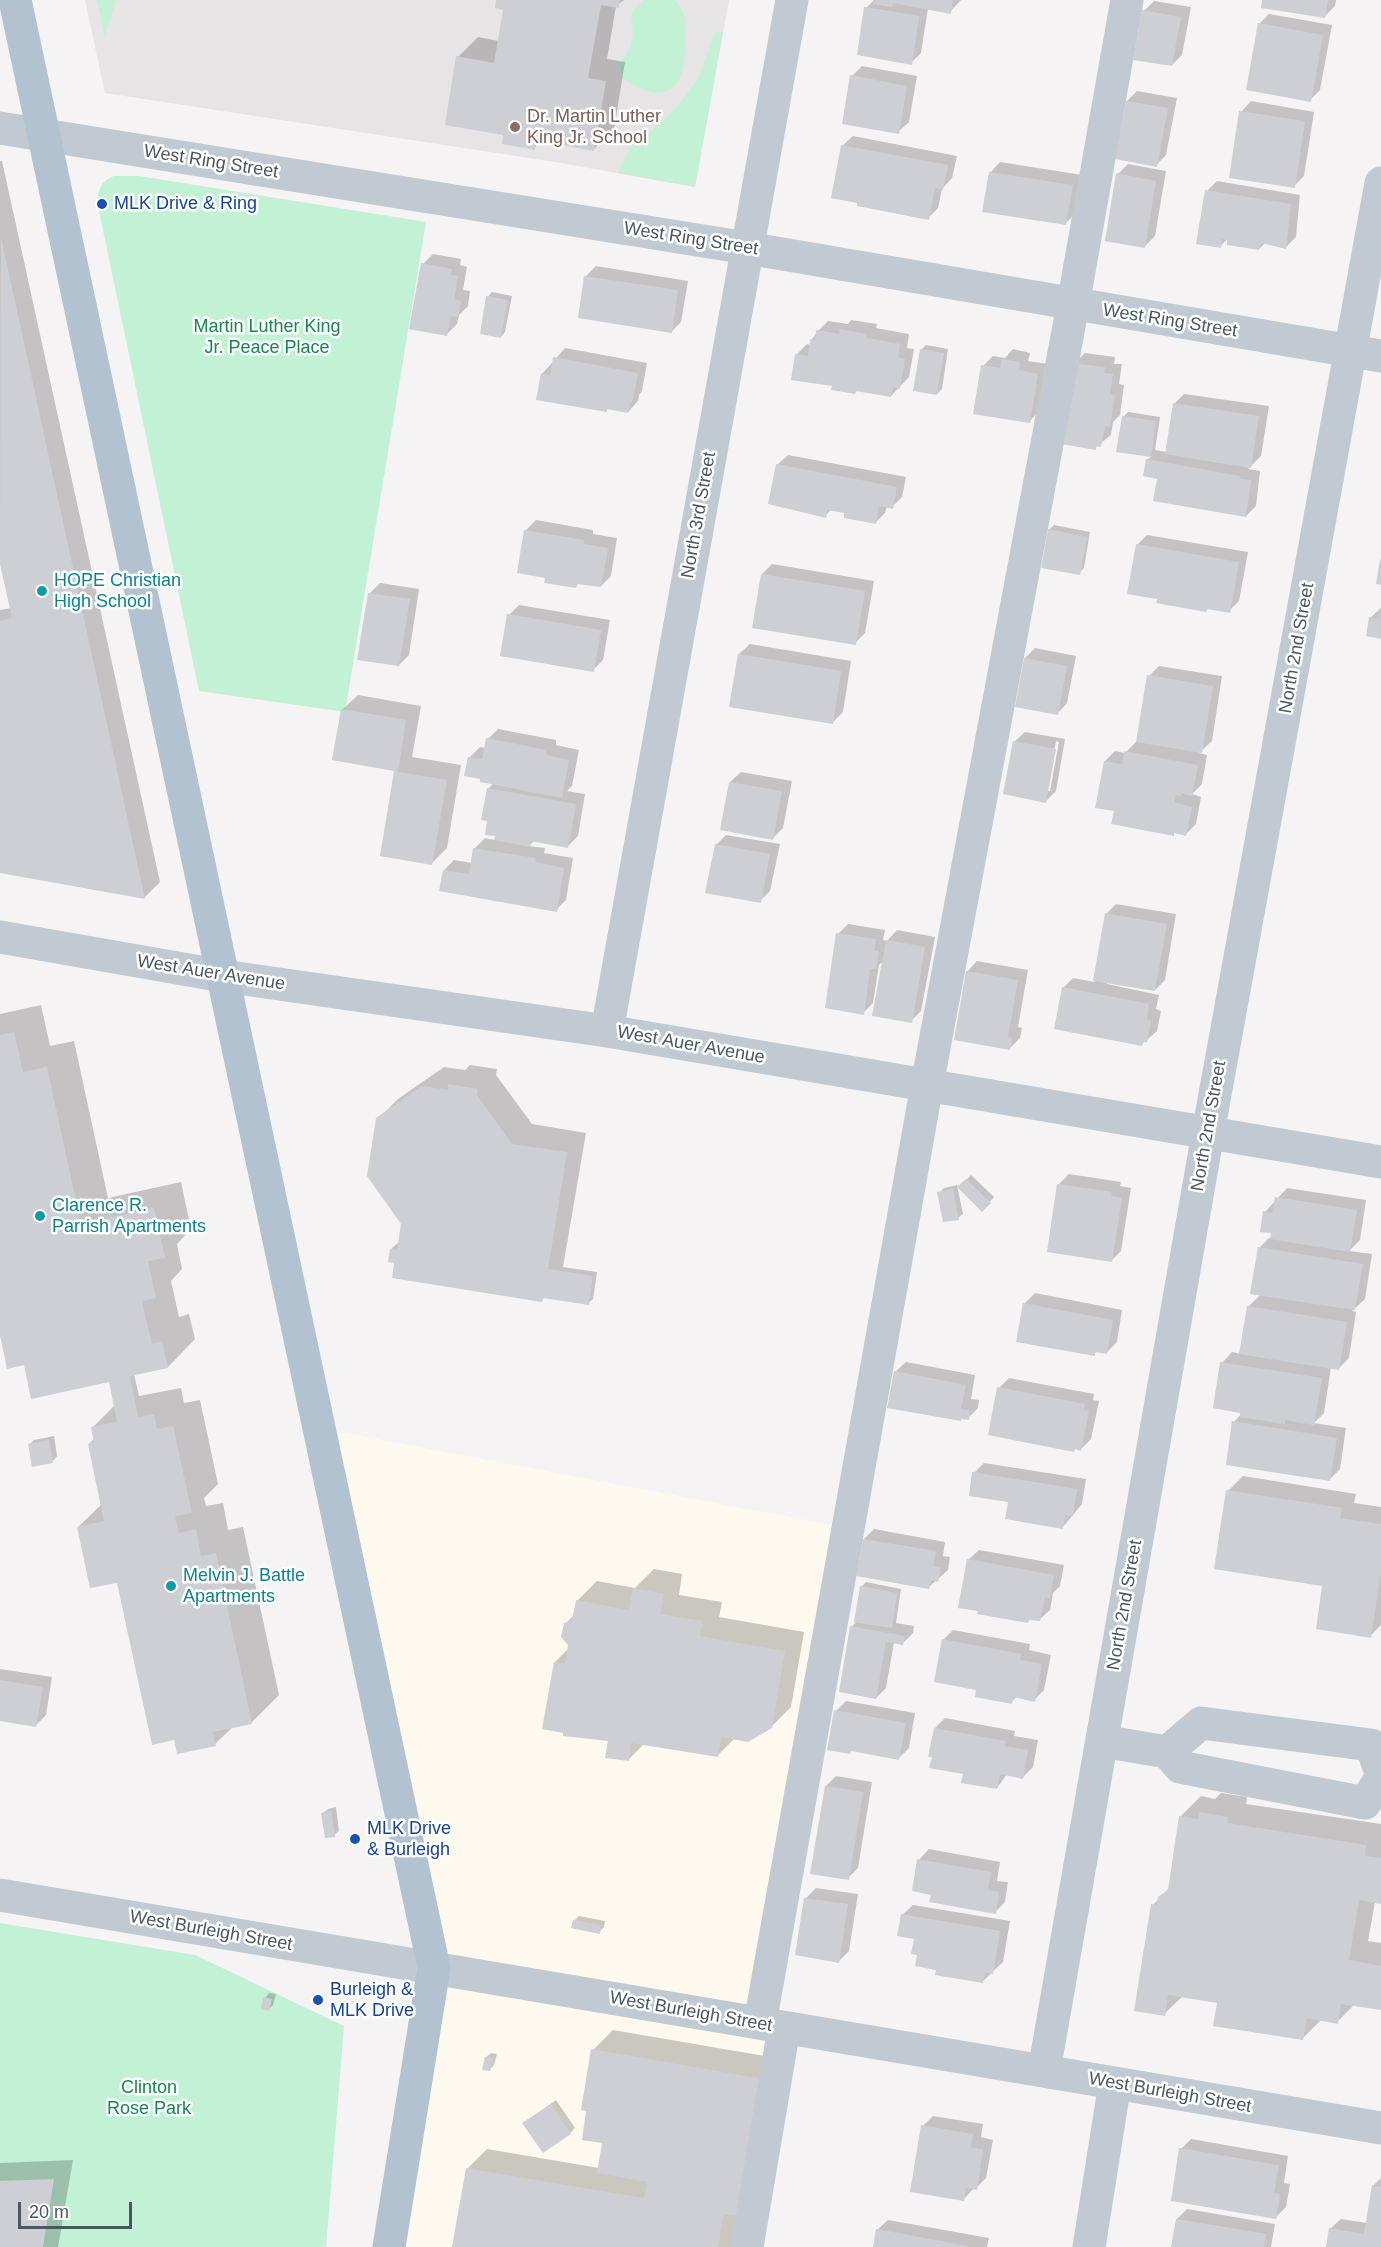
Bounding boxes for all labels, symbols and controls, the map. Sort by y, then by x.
place label: Dr. Martin Luther King Jr. School [527,106,661,148]
marker: Dr. Martin Luther King Jr. School [508,120,522,134]
street label: West Ring Street [142,141,280,183]
place label: MLK Drive & Ring [114,193,257,215]
marker: MLK Drive & Ring [95,197,109,211]
street label: West Ring Street [622,218,760,260]
street label: West Ring Street [1101,300,1239,342]
park label: Martin Luther King Jr. Peace Place [193,316,341,358]
street label: North 3rd Street [677,450,721,580]
place label: HOPE Christian High School [54,570,181,612]
street label: North 2nd Street [1275,581,1319,715]
marker: HOPE Christian High School [35,584,49,598]
street label: West Auer Avenue [136,951,286,995]
street label: West Auer Avenue [616,1021,766,1069]
street label: North 2nd Street [1187,1059,1231,1193]
place label: Clarence R. Parrish Apartments [52,1195,206,1238]
marker: Clarence R. Parrish Apartments [33,1209,47,1223]
street label: North 2nd Street [1103,1538,1147,1672]
place label: Melvin J. Battle Apartments [183,1565,305,1608]
marker: Melvin J. Battle Apartments [164,1579,178,1593]
place label: MLK Drive & Burleigh [367,1818,451,1860]
marker: MLK Drive & Burleigh [348,1832,362,1846]
street label: West Burleigh Street [128,1906,294,1956]
place label: Burleigh & MLK Drive [330,1979,414,2022]
street label: West Burleigh Street [608,1987,774,2037]
marker: Burleigh & MLK Drive [311,1993,325,2007]
street label: West Burleigh Street [1087,2068,1253,2118]
park label: Clinton Rose Park [107,2077,191,2120]
scale bar [21,2190,135,2228]
text: 20 m [29,2202,69,2222]

